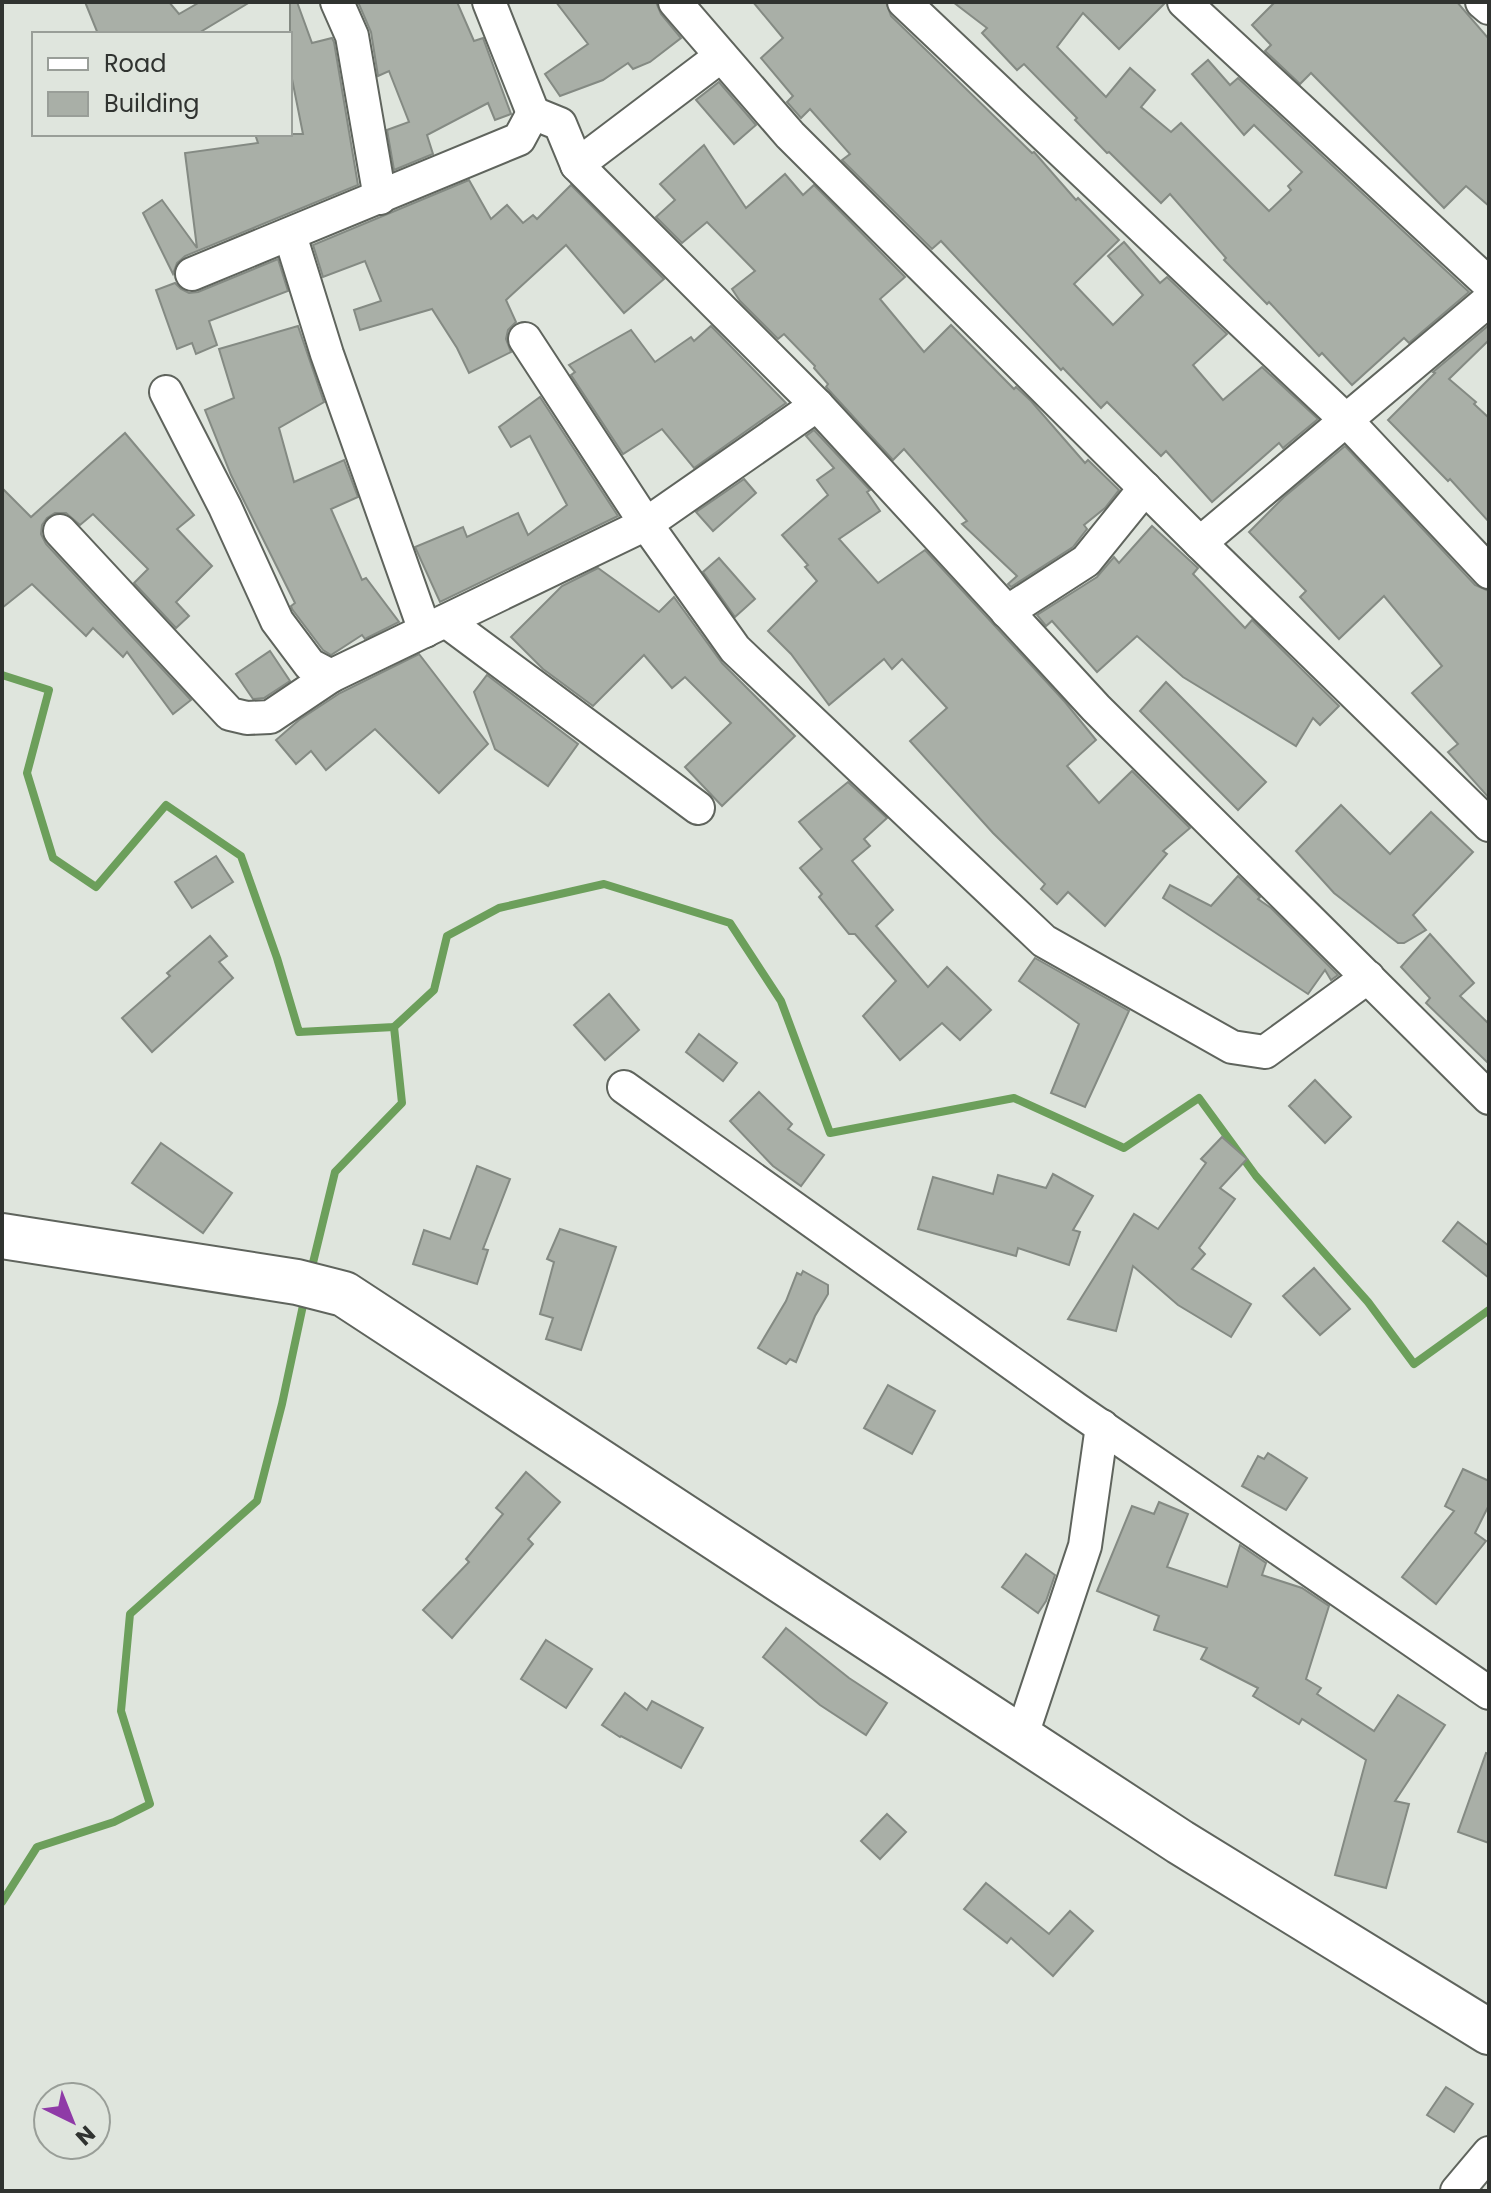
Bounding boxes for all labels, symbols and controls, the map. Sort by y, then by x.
legend [32,32,292,136]
text: Road [104,47,166,80]
text: Building [104,87,200,120]
north arrow [32,2081,112,2161]
text: N [69,2118,102,2152]

